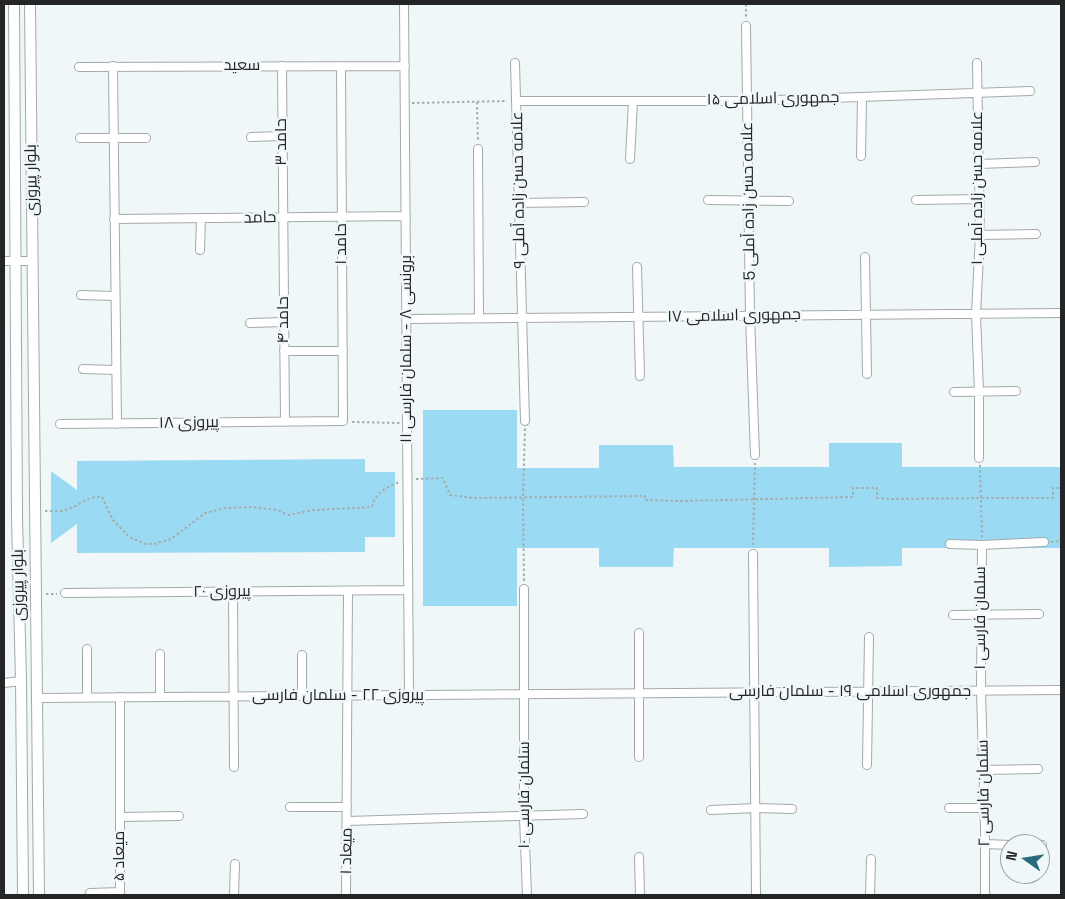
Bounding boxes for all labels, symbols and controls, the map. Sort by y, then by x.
street label: سعید [224,56,260,76]
street label: جمهوری اسلامی ۱۵ [707,88,839,110]
street label: علامه حسن زاده آملی ۹ [508,111,530,269]
street label: علامه حسن زاده آملی ۱ [968,111,988,265]
street label: حامد ۳ [272,118,292,166]
street label: علامه حسن زاده آملی 5 [738,122,760,280]
street label: بلوار پیروزی [22,144,42,216]
street label: حامد [244,208,276,228]
street label: حامد ۱ [332,223,352,265]
street label: برونسی ۸ - سلمان فارسی ۱۱ [397,255,417,443]
street label: حامد ۴ [274,296,294,344]
street label: جمهوری اسلامی ۱۷ [667,305,801,327]
street label: پیروزی ۱۸ [159,413,219,433]
street label: بلوار پیروزی [9,549,29,621]
street label: سلمان فارسی ۱ [971,566,991,670]
street label: پیروزی ۲۰ [193,582,251,602]
street label: جمهوری اسلامی ۱۹ - سلمان فارسی [729,682,971,702]
street label: پیروزی ۲۲ - سلمان فارسی [252,686,424,706]
street label: سلمان فارسی ۲ [973,739,995,847]
street label: سلمان فارسی ۱۰ [515,741,535,849]
street label: میعاد ۱ [337,828,357,874]
street label: میعاد ۵ [110,831,130,881]
north arrow [1000,834,1050,884]
text: N [1002,849,1021,862]

